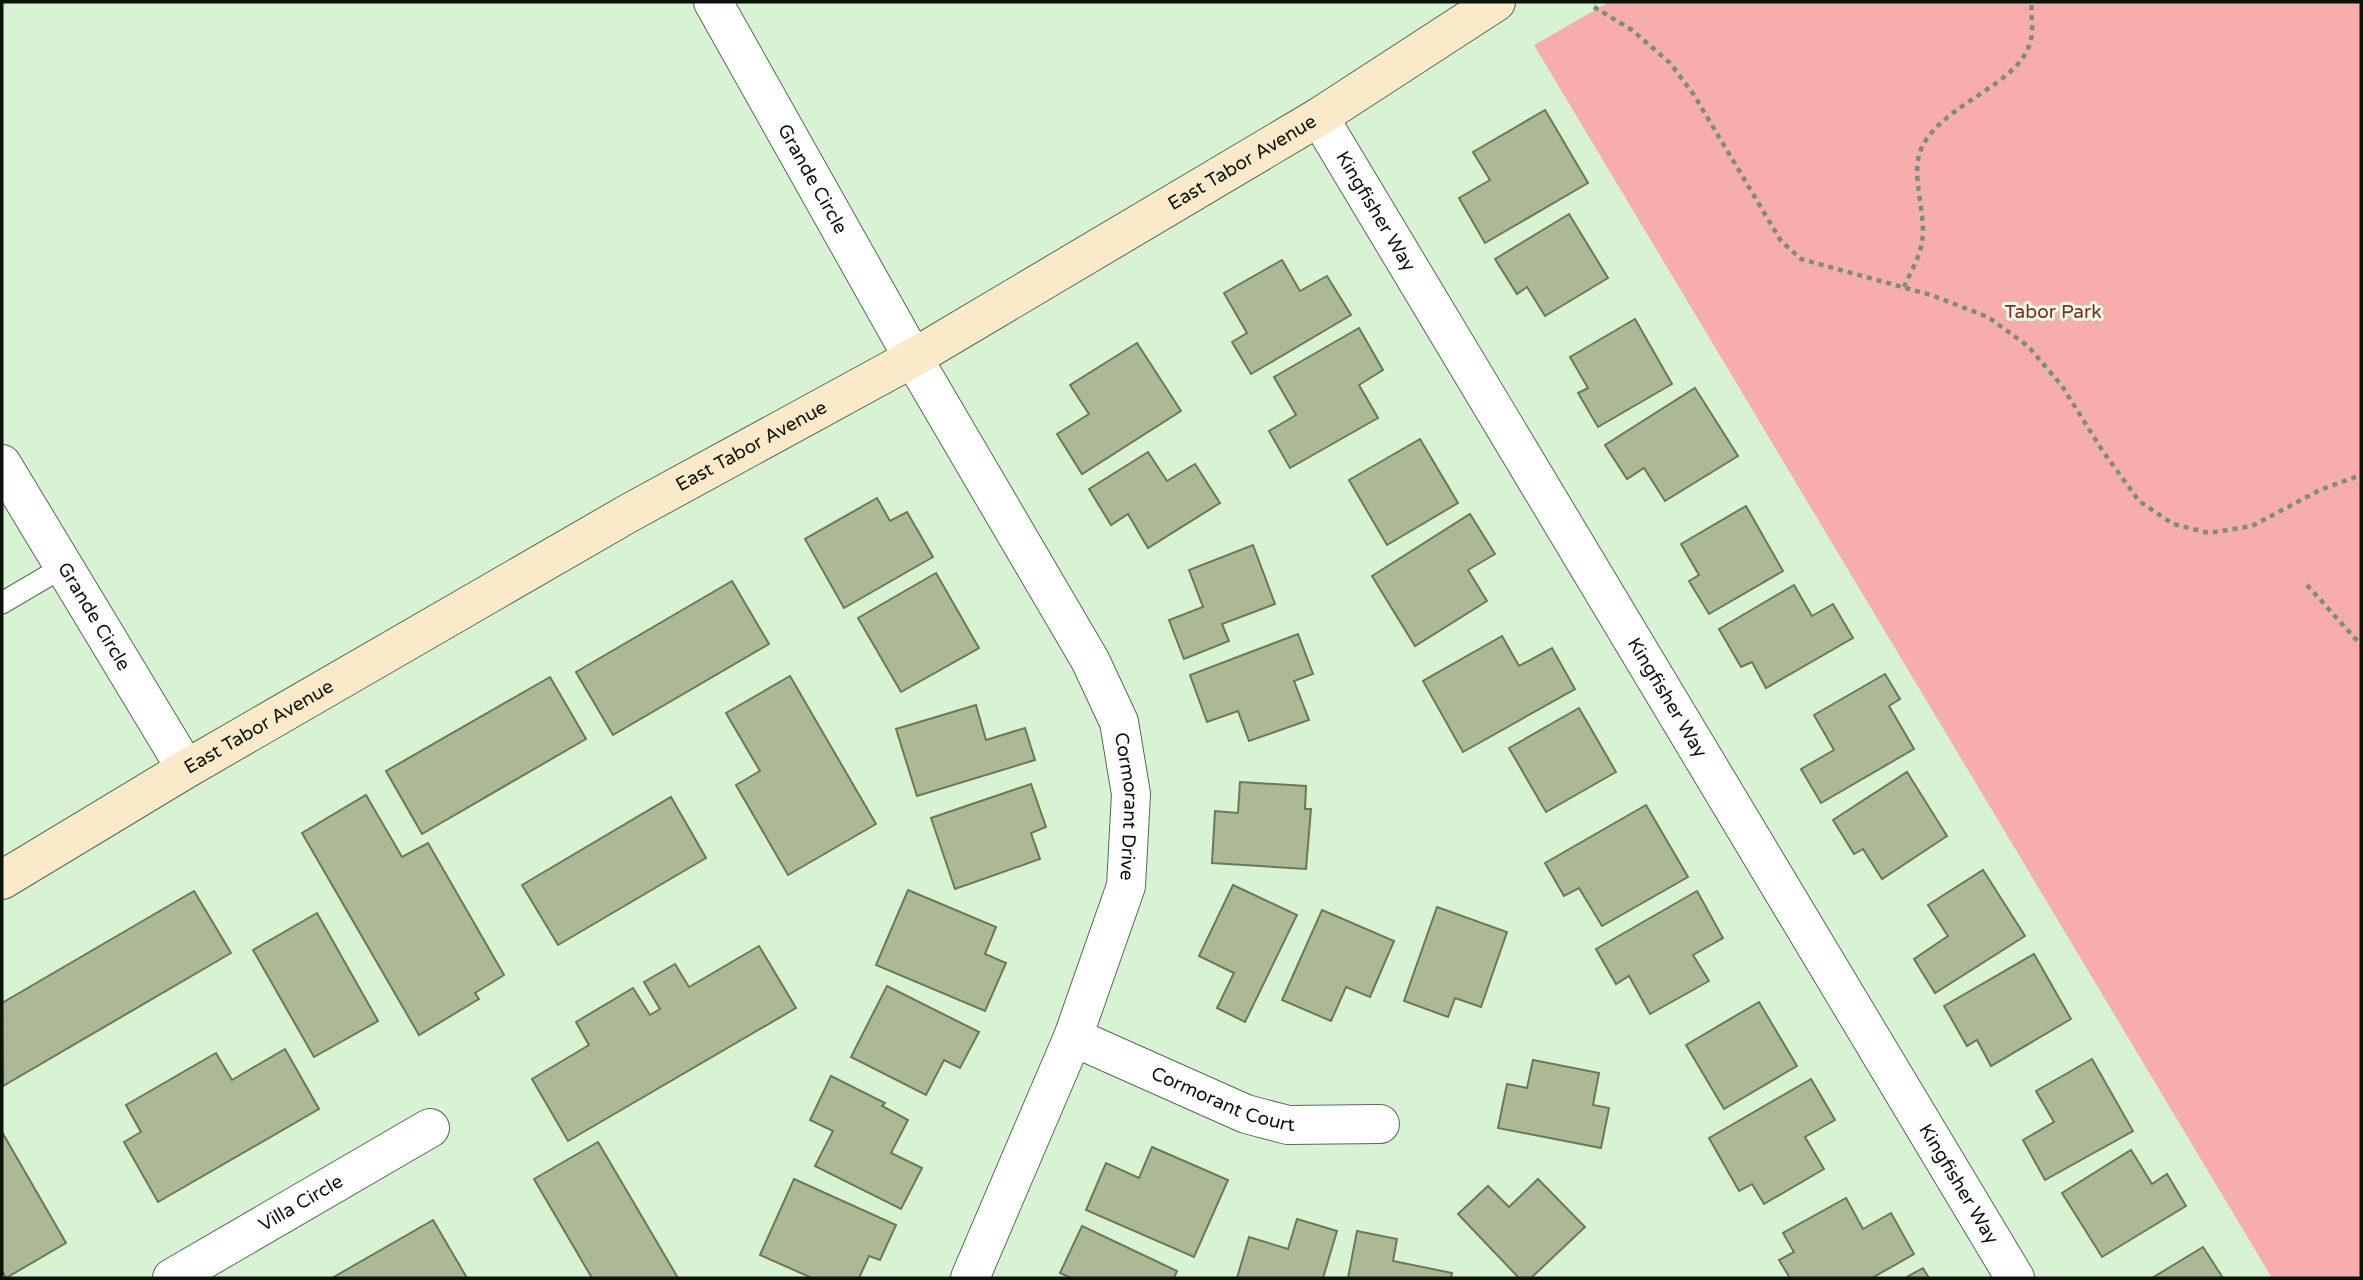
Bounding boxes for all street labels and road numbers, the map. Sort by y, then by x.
street label: East Tabor Avenue [1164,110,1320,215]
street label: Grande Circle [773,120,852,238]
street label: Kingfisher Way [1331,147,1420,275]
street label: East Tabor Avenue [672,396,831,496]
street label: Grande Circle [53,558,135,674]
street label: Kingfisher Way [1623,634,1711,762]
street label: East Tabor Avenue [180,675,337,779]
street label: Cormorant Drive [1110,731,1142,881]
street label: Cormorant Court [1148,1062,1295,1136]
street label: Kingfisher Way [1914,1120,2003,1248]
street label: Villa Circle [255,1170,347,1236]

